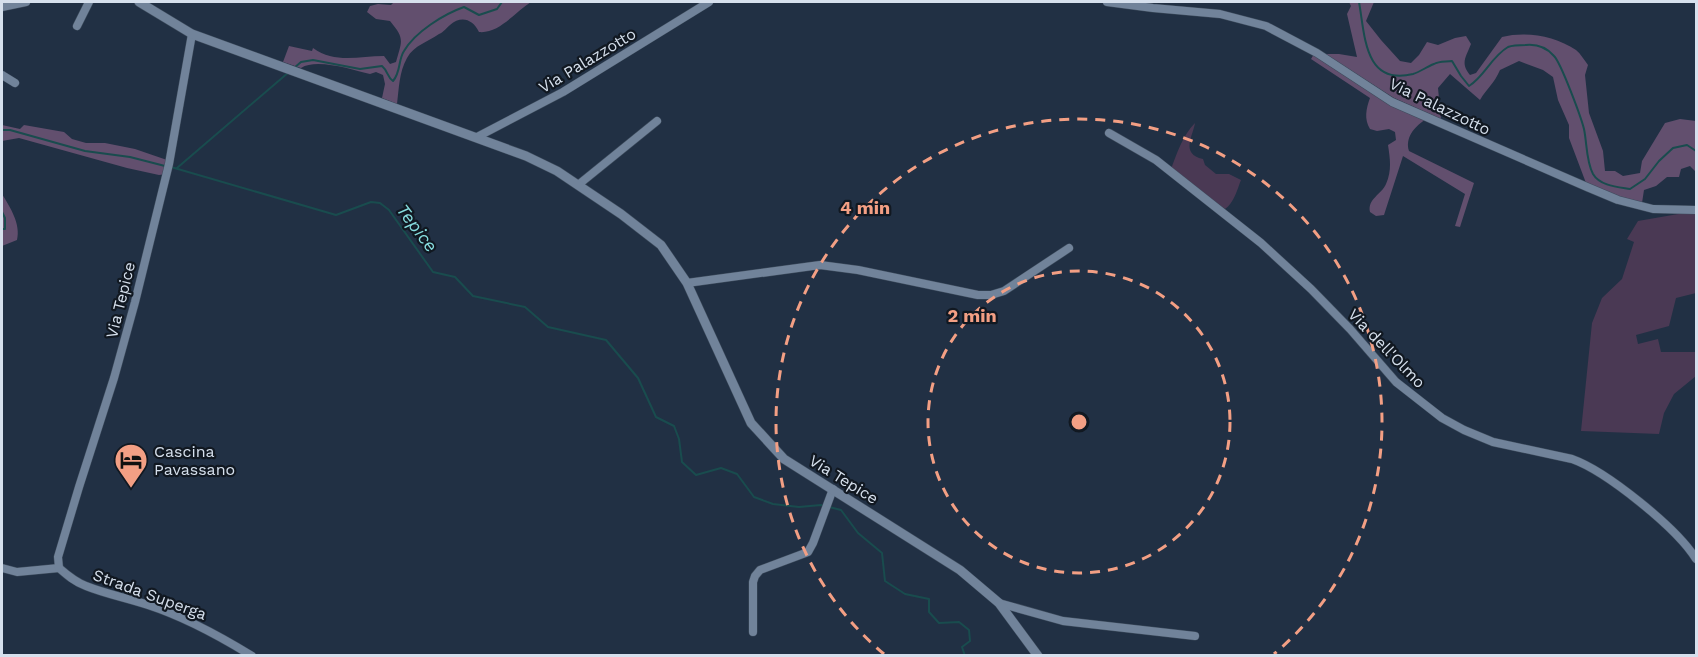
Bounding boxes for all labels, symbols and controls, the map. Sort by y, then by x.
street label: Via Palazzotto [535,24,639,97]
street label: Via Palazzotto [1386,74,1493,139]
text: 4 min [840,197,890,218]
water label: Tepice [392,199,442,256]
street label: Via Tepice [102,260,139,340]
text: 2 min [947,305,997,326]
street label: Via dell'Olmo [1344,305,1429,392]
centre of rings [1069,412,1089,432]
hotel icon: Cascina Pavassano [113,442,149,489]
place label: Cascina Pavassano [154,442,235,479]
street label: Via Tepice [806,451,882,508]
street label: Strada Superga [90,565,209,624]

